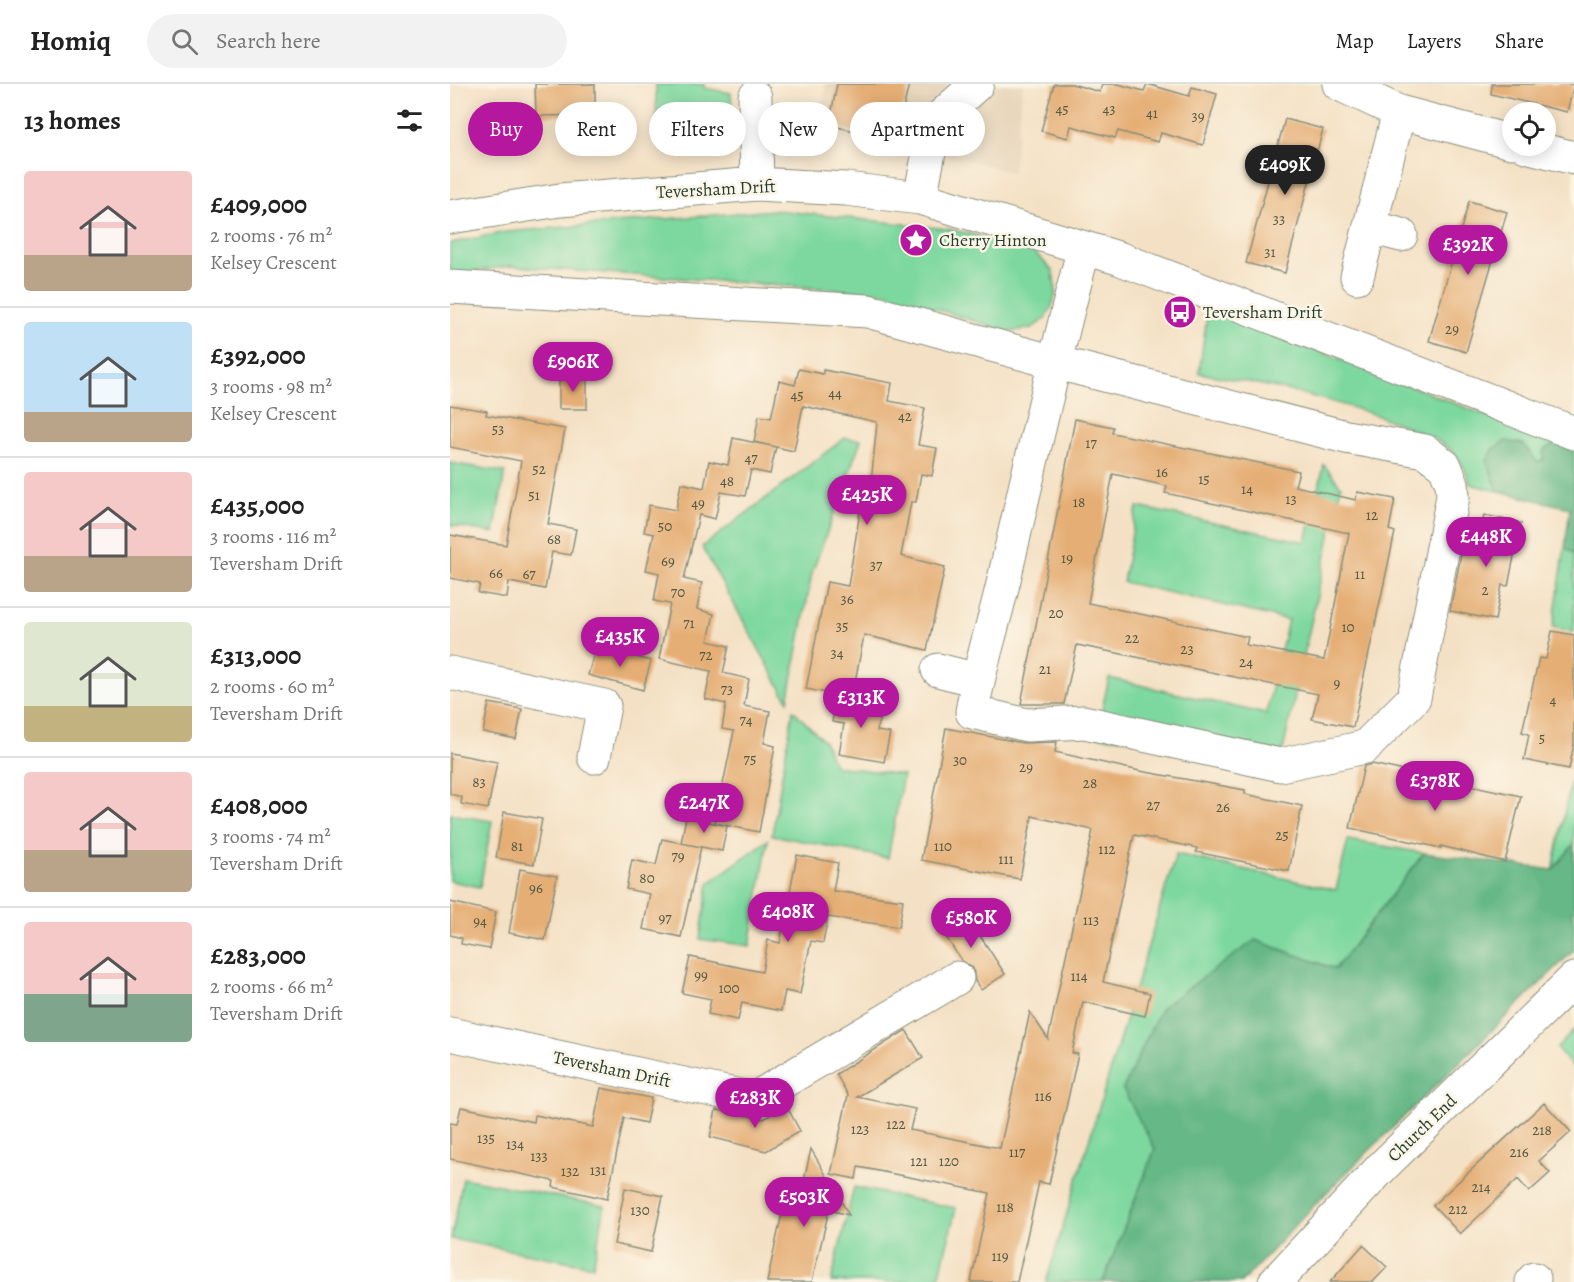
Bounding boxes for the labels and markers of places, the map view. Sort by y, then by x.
pin: £409K [1243,145,1327,196]
place icon: Cherry Hinton [898,222,934,258]
pin: £392K [1426,225,1510,276]
place label: Cherry Hinton [939,228,1047,252]
bus stop icon: Teversham Drift [1162,294,1198,330]
place label: Teversham Drift [1203,300,1323,324]
pin: £906K [531,342,615,393]
pin: £425K [825,475,909,526]
pin: £448K [1444,517,1528,568]
pin: £435K [578,617,662,668]
pin: £313K [819,678,903,729]
pin: £378K [1393,761,1477,812]
pin: £247K [662,783,746,834]
pin: £408K [746,892,830,943]
pin: £580K [929,898,1013,949]
pin: £283K [713,1078,797,1129]
pin: £503K [762,1177,846,1228]

